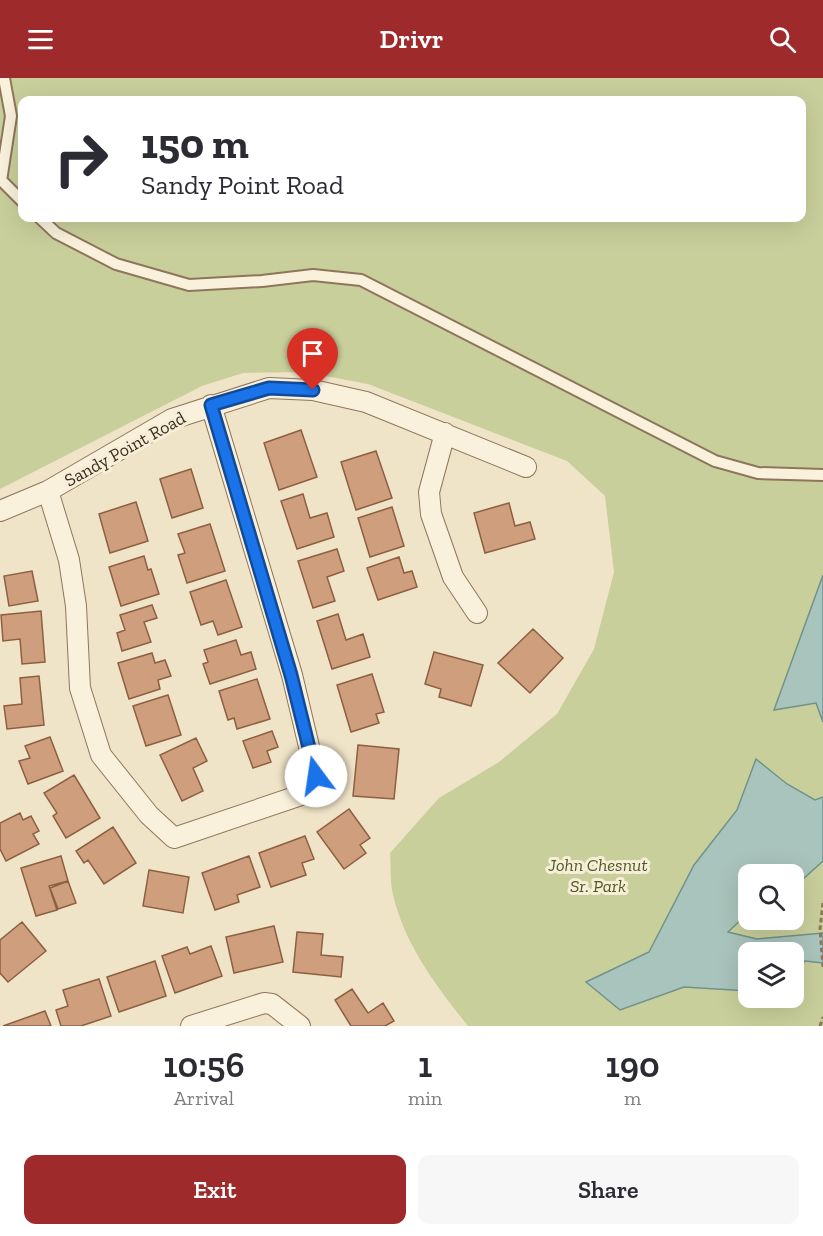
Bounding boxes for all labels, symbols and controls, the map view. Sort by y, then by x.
icon: menu [24,23,57,56]
text: Drivr [380,23,443,55]
icon: search [766,23,799,56]
text: 150 m [141,118,249,169]
icon: right [42,120,120,198]
text: Sandy Point Road [141,169,344,201]
pin [287,328,338,390]
icon: arrive [296,337,329,370]
street label: Sandy Point Road [61,407,190,491]
position arrow [284,744,348,808]
park label: John Chesnut Sr. Park [547,854,648,897]
map controls [738,864,804,1008]
button: search [738,864,804,930]
button: layers [738,942,804,1008]
text: 10:56 [163,1043,245,1086]
text: 1 [418,1043,432,1086]
text: 190 [606,1043,660,1086]
text: Arrival [174,1086,234,1110]
text: min [408,1086,442,1110]
text: m [624,1086,641,1110]
button: Exit [24,1155,406,1224]
button: Share [418,1155,799,1224]

